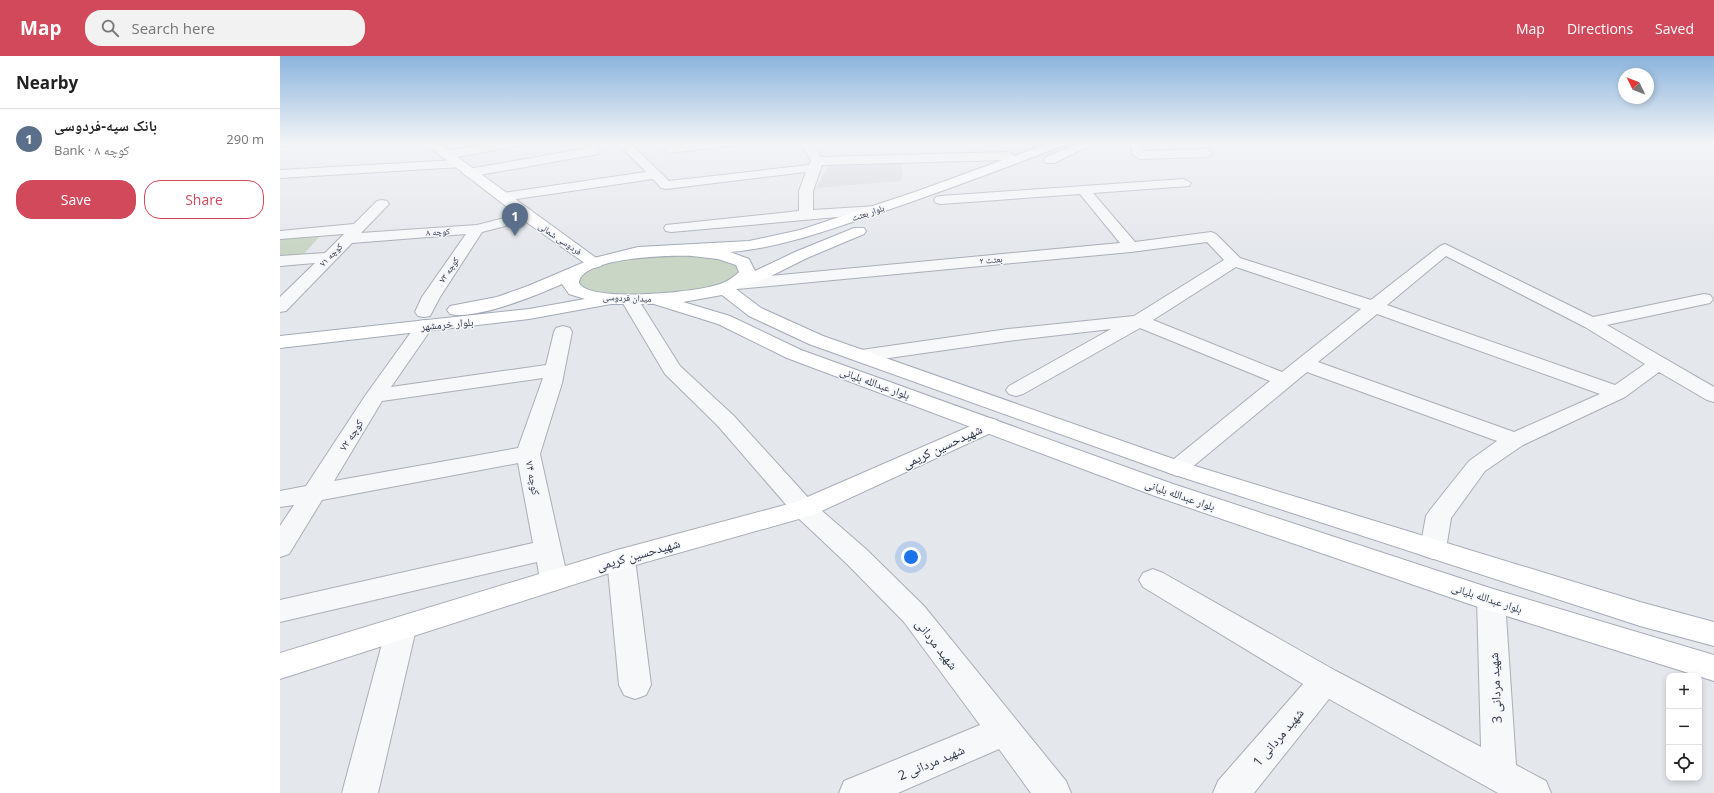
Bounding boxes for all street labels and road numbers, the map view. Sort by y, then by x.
street label: بلوار بعثت [850,201,886,224]
street label: فردوسی شمالی [536,219,585,258]
street label: کوچه ۸ [425,224,451,239]
street label: کوچه ۷۱ [316,240,345,269]
street label: بعثت ۲ [979,252,1004,267]
street label: کوچه ۷۳ [435,254,462,285]
street label: میدان فردوسی [602,290,652,305]
street label: بلوار خرمشهر [419,314,474,333]
street label: بلوار عبدالله بلیانی [838,363,912,402]
street label: کوچه ۷۲ [335,416,366,453]
street label: شهیدحسین کریمی [899,420,985,472]
street label: کوچه ۷۴ [523,460,544,497]
street label: بلوار عبدالله بلیانی [1143,476,1217,514]
street label: شهیدحسین کریمی [594,533,682,575]
street label: بلوار عبدالله بلیانی [1450,579,1524,616]
street label: شهید مردانی [911,615,963,673]
street label: شهید مردانی 3 [1484,652,1506,724]
street label: شهید مردانی 1 [1248,704,1308,770]
street label: شهید مردانی 2 [895,740,967,784]

